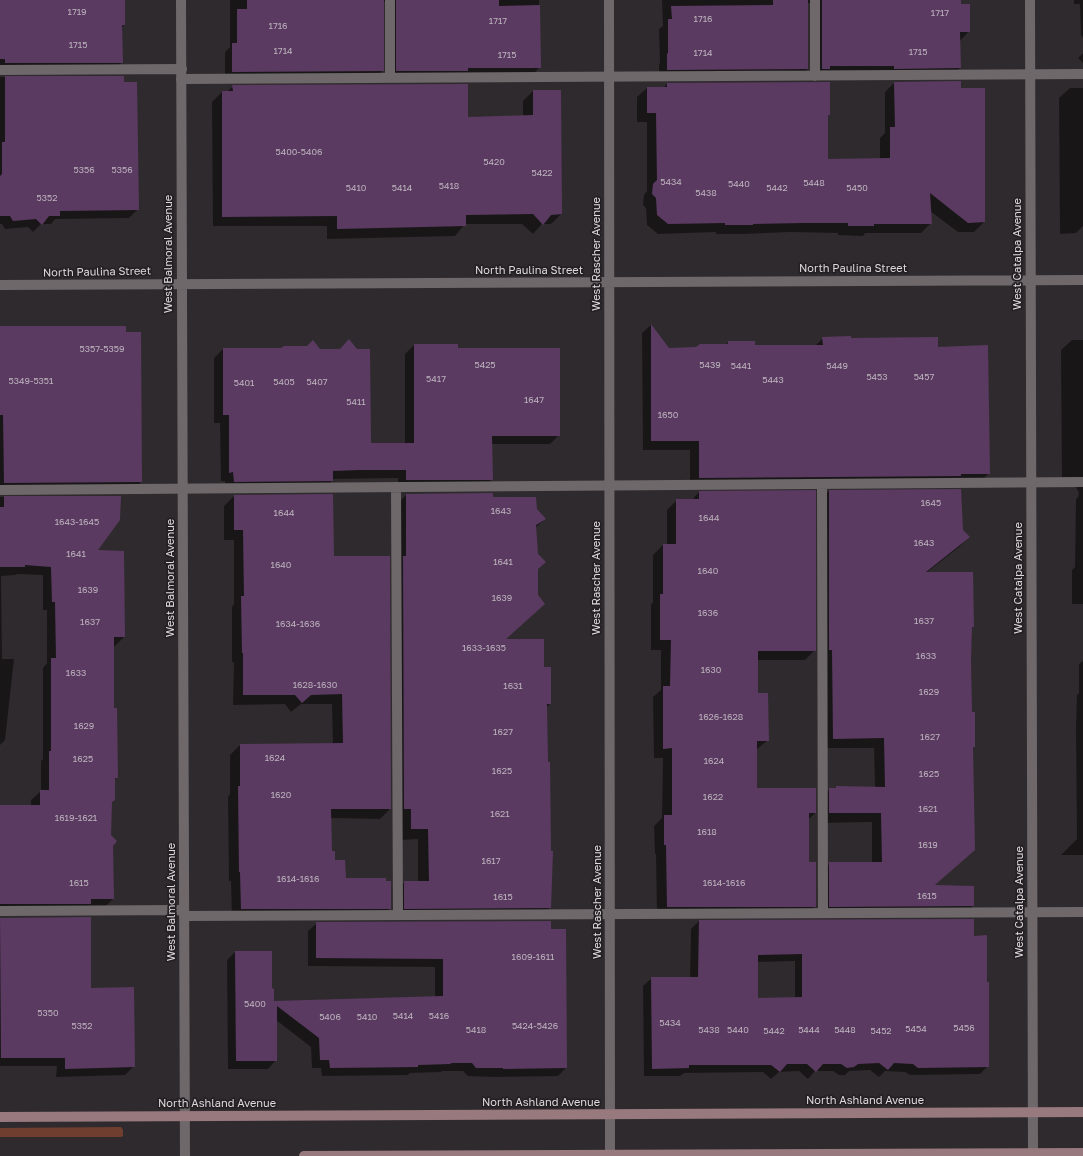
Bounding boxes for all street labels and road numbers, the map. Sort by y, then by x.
street label: West Balmoral Avenue [162,195,176,313]
street label: West Rascher Avenue [590,197,604,311]
street label: West Catalpa Avenue [1011,198,1025,310]
street label: North Paulina Street [799,262,907,276]
street label: North Paulina Street [43,264,151,280]
street label: North Paulina Street [475,264,583,278]
street label: West Balmoral Avenue [164,519,178,637]
street label: West Rascher Avenue [590,521,604,635]
street label: West Catalpa Avenue [1012,522,1026,634]
street label: West Balmoral Avenue [165,843,179,961]
street label: West Rascher Avenue [591,845,605,959]
street label: West Catalpa Avenue [1013,846,1027,958]
street label: North Ashland Avenue [806,1094,924,1108]
street label: North Ashland Avenue [482,1096,600,1110]
street label: North Ashland Avenue [158,1097,276,1111]

